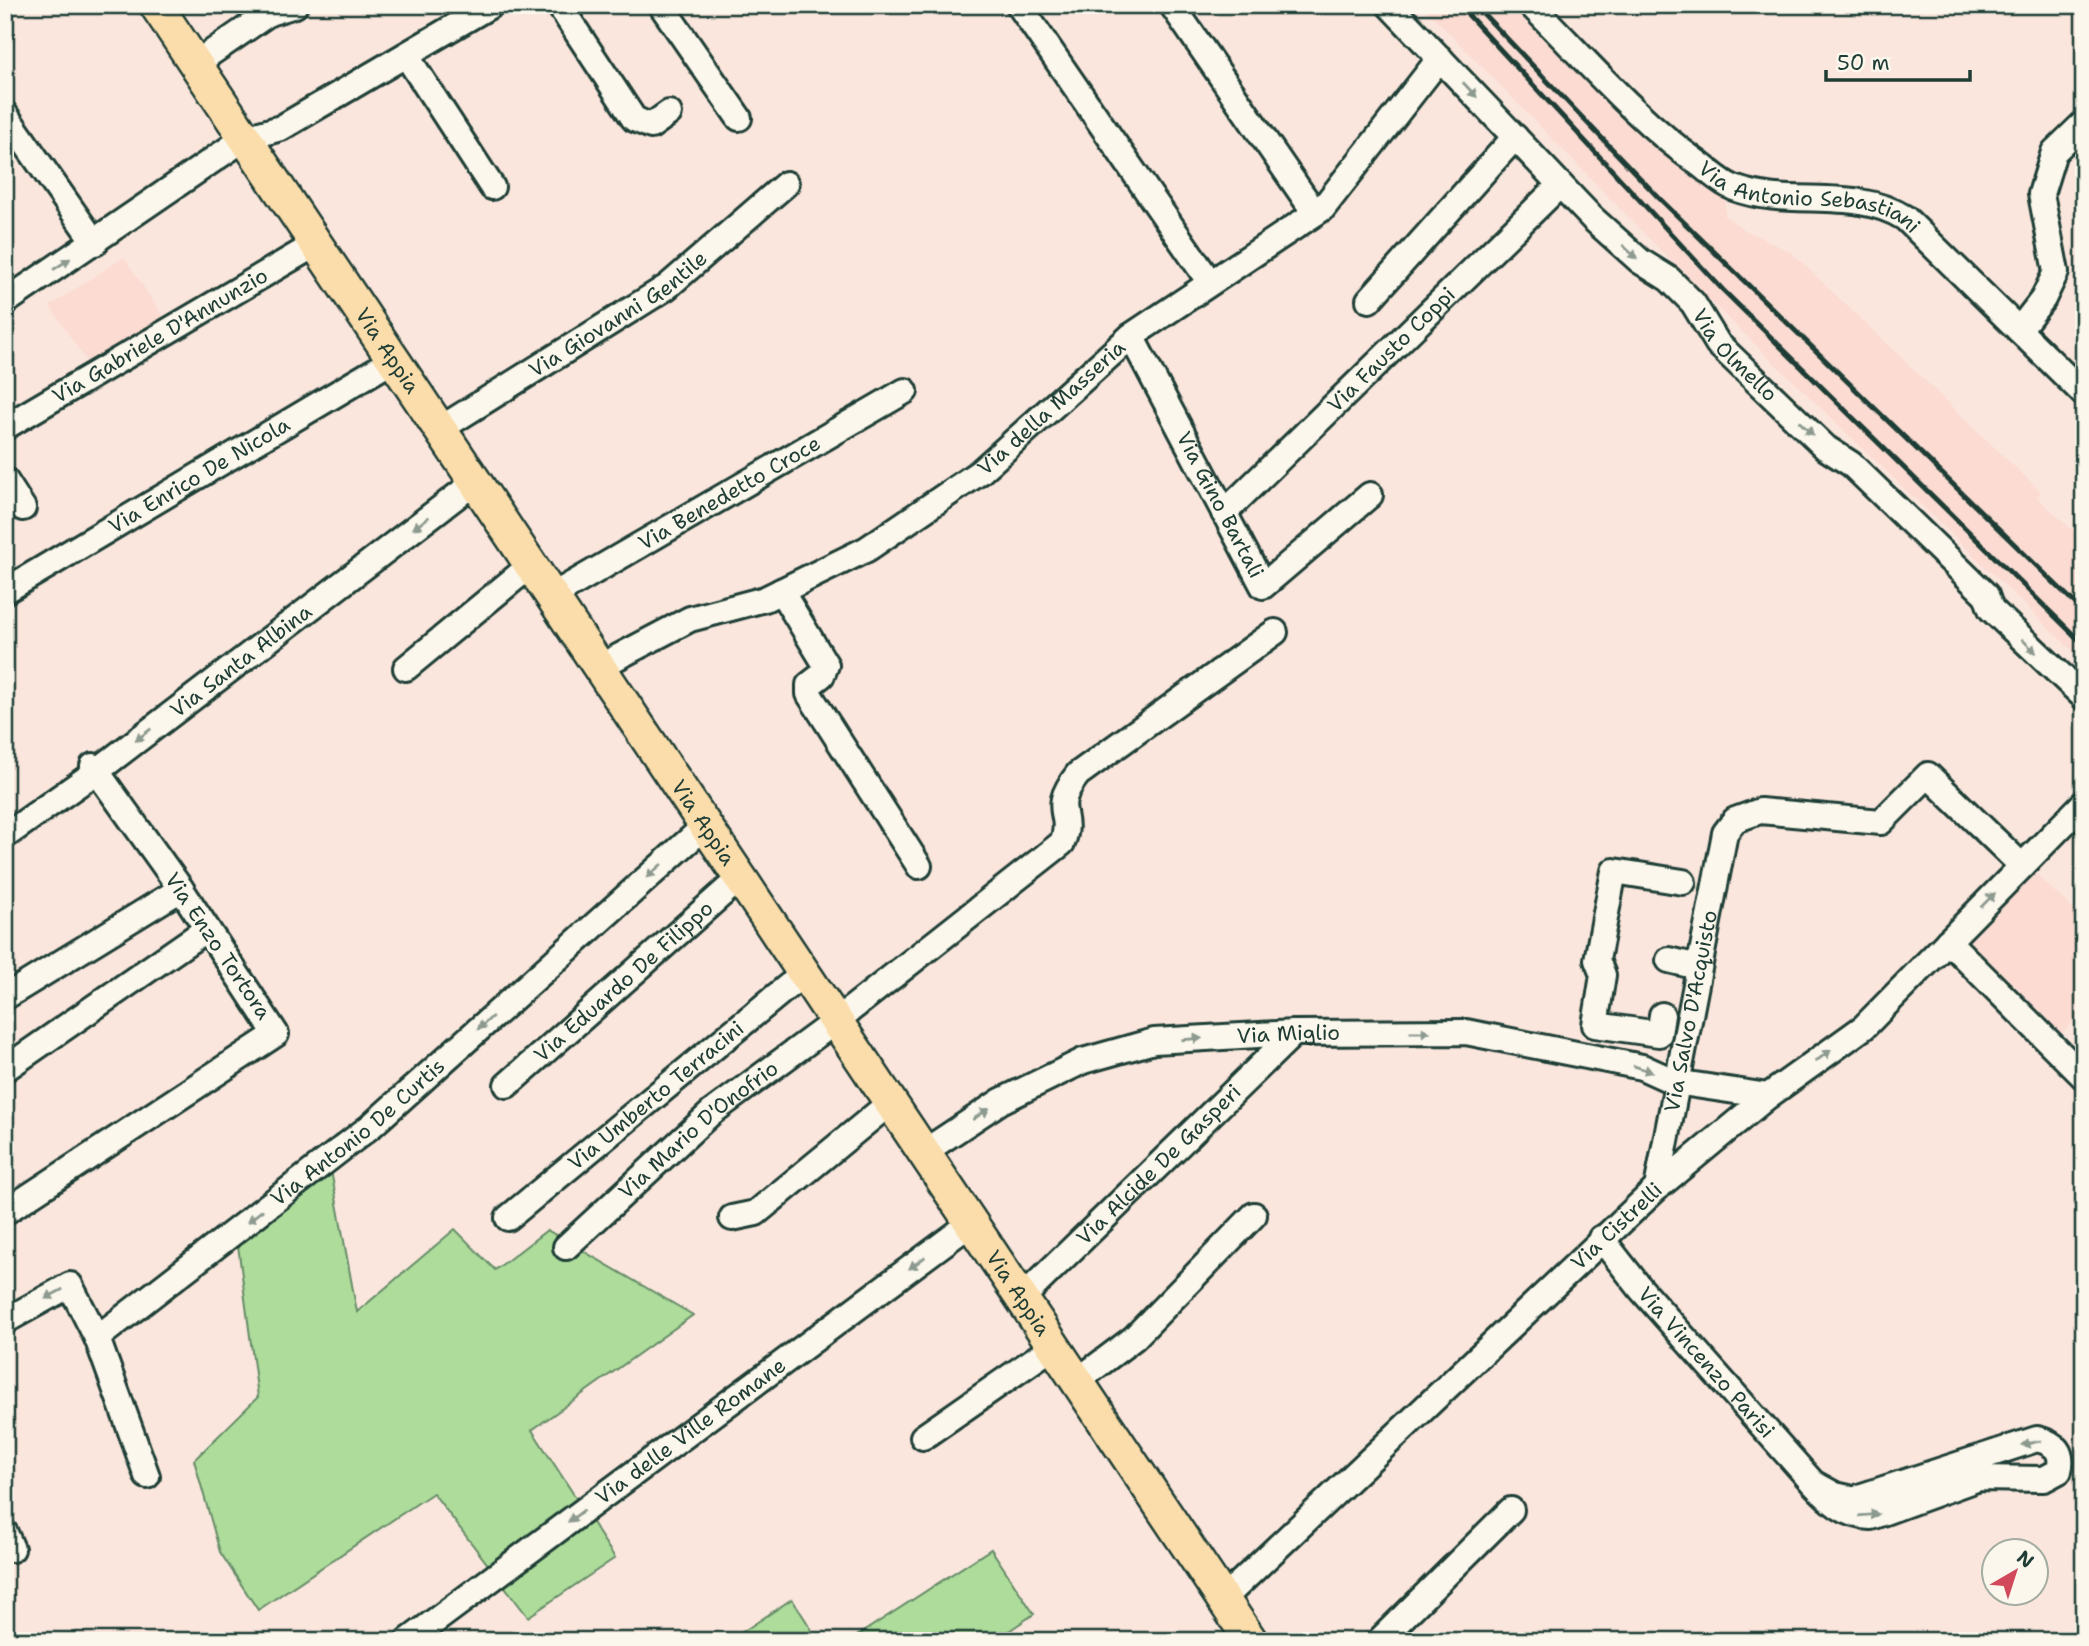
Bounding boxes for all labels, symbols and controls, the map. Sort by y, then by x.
scale bar [1826,38,1970,82]
text: 50 m [1837,49,1890,77]
one-way arrow [1462,81,1478,98]
street label: Via Antonio Sebastiani [1692,154,1926,239]
one-way arrow [1621,243,1638,259]
street label: Via Giovanni Gentile [524,244,713,384]
one-way arrow [53,257,71,271]
street label: Via Gabriele D'Annunzio [47,261,273,410]
street label: Via Fausto Coppi [1321,281,1461,418]
street label: Via Appia [349,302,426,399]
street label: Via Olmello [1686,303,1784,408]
street label: Via della Masseria [971,334,1131,482]
street label: Via Enrico De Nicola [103,411,295,540]
one-way arrow [1797,420,1814,436]
street label: Via Gino Bartali [1170,427,1270,583]
street label: Via Benedetto Croce [633,429,825,557]
one-way arrow [412,516,430,530]
street label: Via Santa Albina [164,598,318,724]
one-way arrow [2021,637,2038,654]
one-way arrow [134,728,152,743]
street label: Via Appia [665,774,742,871]
one-way arrow [646,863,663,878]
street label: Via Enzo Tortora [158,867,278,1025]
one-way arrow [1980,892,1996,909]
street label: Via Eduardo De Filippo [528,894,719,1068]
street label: Via Salvo D'Acquisto [1658,908,1724,1115]
street label: Via Umberto Terracini [562,1014,750,1177]
one-way arrow [477,1015,494,1031]
street label: Via Miglio [1236,1019,1340,1050]
one-way arrow [1409,1026,1431,1038]
one-way arrow [1182,1033,1204,1044]
one-way arrow [1814,1049,1833,1063]
street label: Via Antonio De Curtis [265,1052,451,1213]
street label: Via Mario D'Onofrio [613,1054,784,1205]
one-way arrow [1633,1064,1654,1075]
street label: Via Alcide De Gasperi [1070,1078,1247,1251]
one-way arrow [971,1108,991,1121]
street label: Via Cistrelli [1565,1176,1668,1276]
one-way arrow [246,1209,264,1224]
street label: Via Appia [979,1245,1057,1341]
one-way arrow [908,1256,926,1271]
street label: Via Vincenzo Parisi [1631,1281,1781,1444]
one-way arrow [44,1288,64,1300]
street label: Via delle Ville Romane [590,1351,791,1511]
one-way arrow [2019,1437,2041,1448]
one-way arrow [567,1509,586,1523]
one-way arrow [1858,1509,1880,1520]
north arrow [1980,1538,2050,1608]
text: N [2012,1545,2039,1574]

